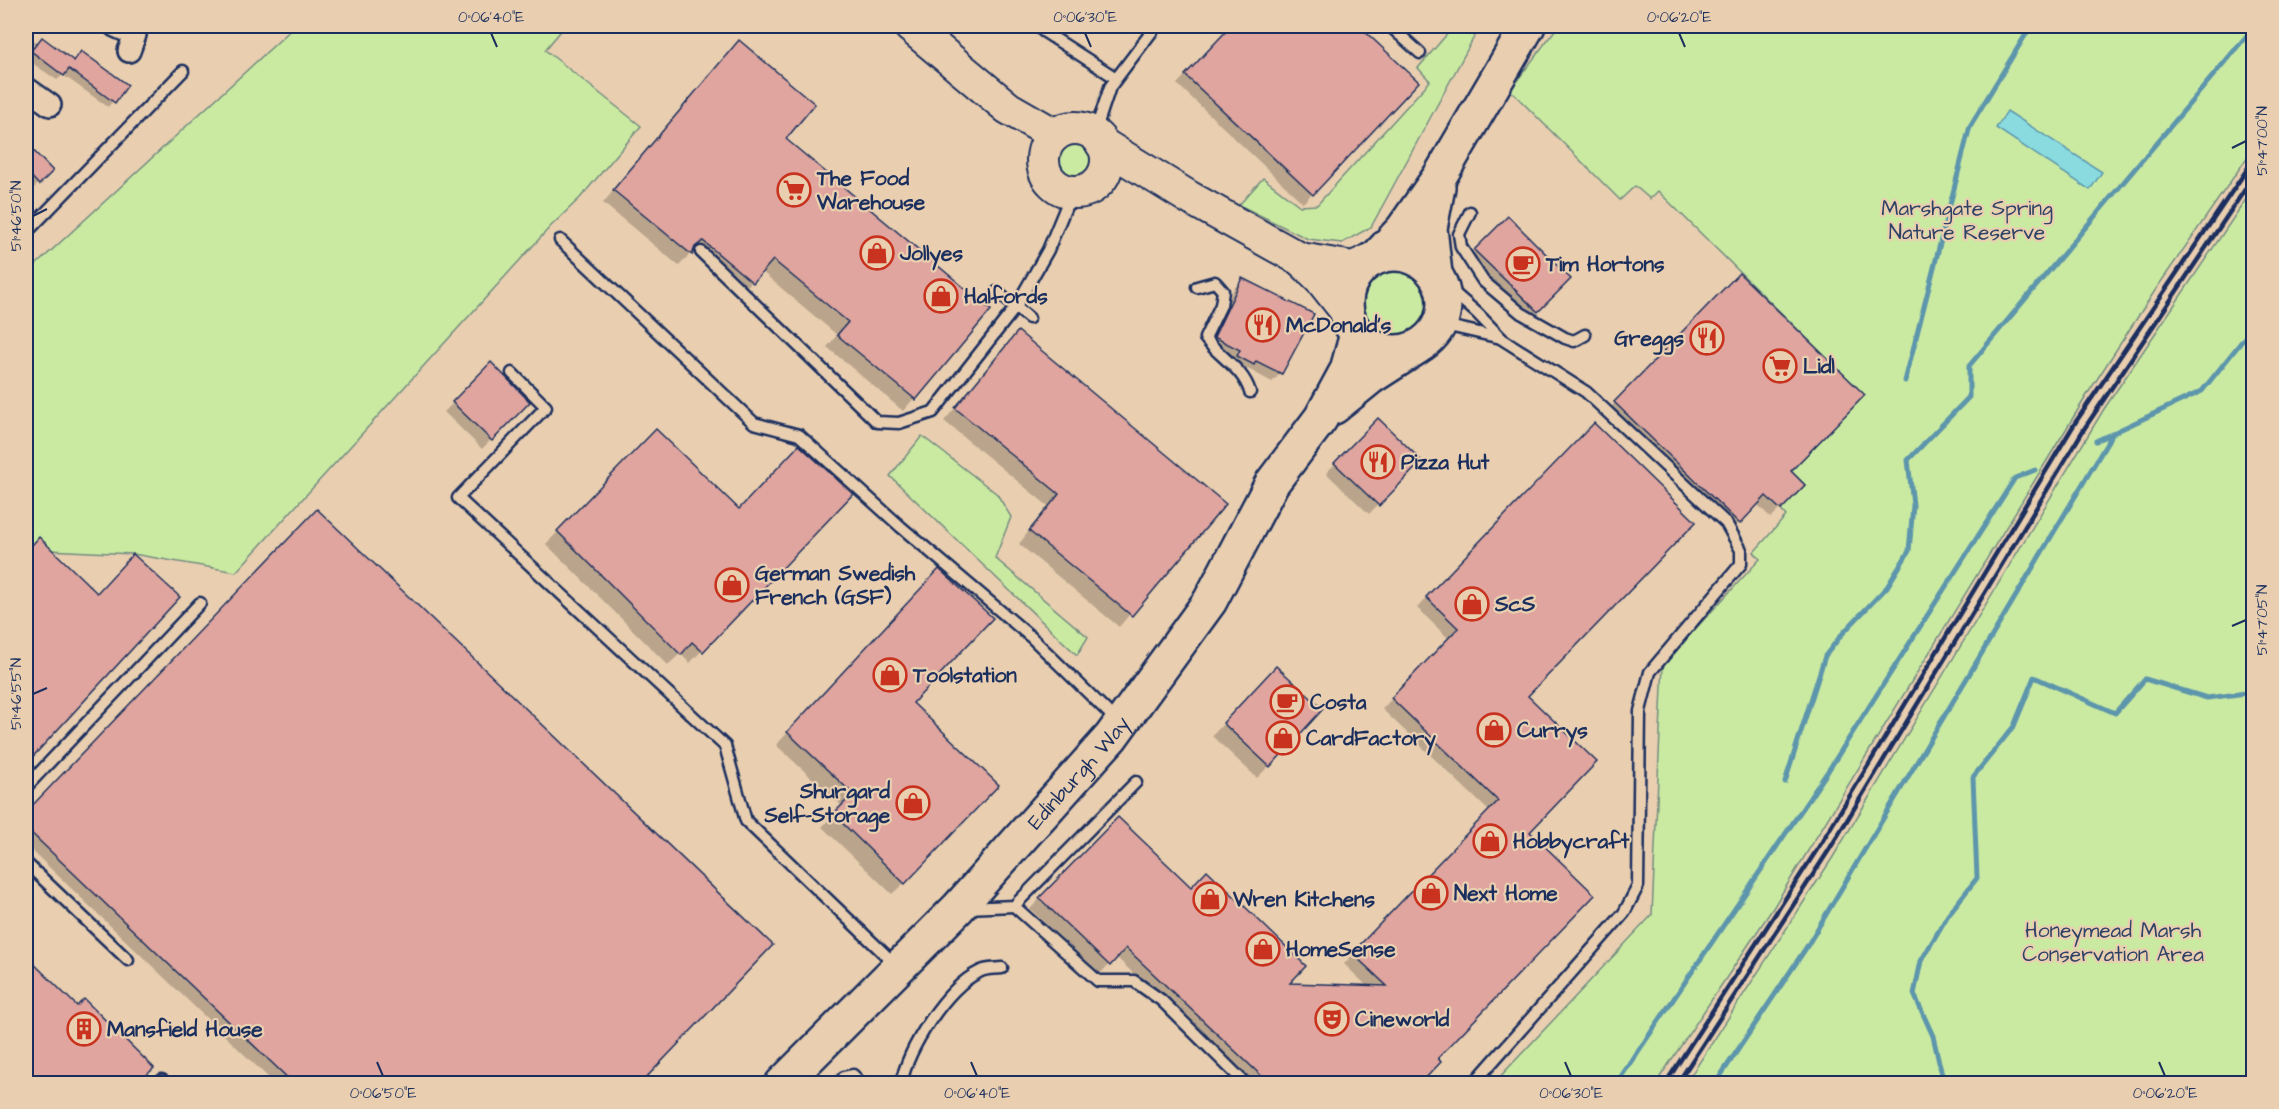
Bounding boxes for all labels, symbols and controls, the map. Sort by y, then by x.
text: 0°06'40"E [458,7,524,28]
text: 0°06'30"E [1053,7,1117,28]
text: 0°06'20"E [1647,7,1711,28]
text: 51°47'00"N [2252,106,2273,176]
place label: The Food Warehouse [816,164,926,217]
supermarket icon: The Food Warehouse [776,172,812,208]
text: 51°46'50"N [6,181,27,251]
park label: Marshgate Spring Nature Reserve [1881,194,2053,247]
shop icon: Jollyes [859,235,895,271]
place label: Jollyes [899,239,963,271]
cafe icon: Tim Hortons [1505,246,1541,282]
place label: Tim Hortons [1545,250,1665,279]
shop icon: Halfords [923,278,959,314]
place label: Halfords [964,282,1048,311]
restaurant icon: McDonald's [1245,307,1281,343]
place label: McDonald's [1286,311,1392,340]
restaurant icon: Greggs [1689,320,1725,356]
place label: Greggs [1614,324,1684,355]
supermarket icon: Lidl [1762,348,1798,384]
place label: Lidl [1803,352,1835,381]
restaurant icon: Pizza Hut [1360,444,1396,480]
place label: Pizza Hut [1401,448,1490,477]
place label: German Swedish French (GSF) [755,559,916,612]
shop icon: German Swedish French (GSF) [714,567,750,603]
text: 51°47'05"N [2252,585,2273,655]
shop icon: ScS [1454,586,1490,622]
place label: ScS [1494,590,1536,619]
shop icon: Toolstation [872,657,908,693]
text: 51°46'55"N [6,658,27,730]
place label: Toolstation [912,661,1017,690]
cafe icon: Costa [1269,684,1305,720]
place label: Costa [1310,688,1367,717]
street label: Edinburgh Way [1020,710,1138,836]
shop icon: Currys [1476,712,1512,748]
place label: Currys [1517,716,1588,748]
shop icon: CardFactory [1265,720,1301,756]
place label: CardFactory [1306,724,1436,756]
place label: Shurgard Self-Storage [764,777,891,832]
shop icon: Shurgard Self-Storage [895,785,931,821]
shop icon: Hobbycraft [1472,823,1508,859]
place label: Hobbycraft [1513,827,1630,859]
shop icon: Next Home [1413,875,1449,911]
place label: Next Home [1454,879,1558,908]
shop icon: Wren Kitchens [1192,881,1228,917]
place label: Wren Kitchens [1232,885,1376,914]
park label: Honeymead Marsh Conservation Area [2022,916,2204,969]
shop icon: HomeSense [1245,931,1281,967]
place label: HomeSense [1286,935,1396,964]
theatre icon: Cineworld [1314,1001,1350,1037]
place label: Cineworld [1355,1005,1450,1034]
building icon: Mansfield House [66,1011,102,1047]
place label: Mansfield House [107,1015,263,1044]
text: 0°06'50"E [350,1083,416,1104]
text: 0°06'40"E [944,1083,1010,1104]
text: 0°06'30"E [1539,1083,1603,1104]
text: 0°06'20"E [2133,1083,2197,1104]

